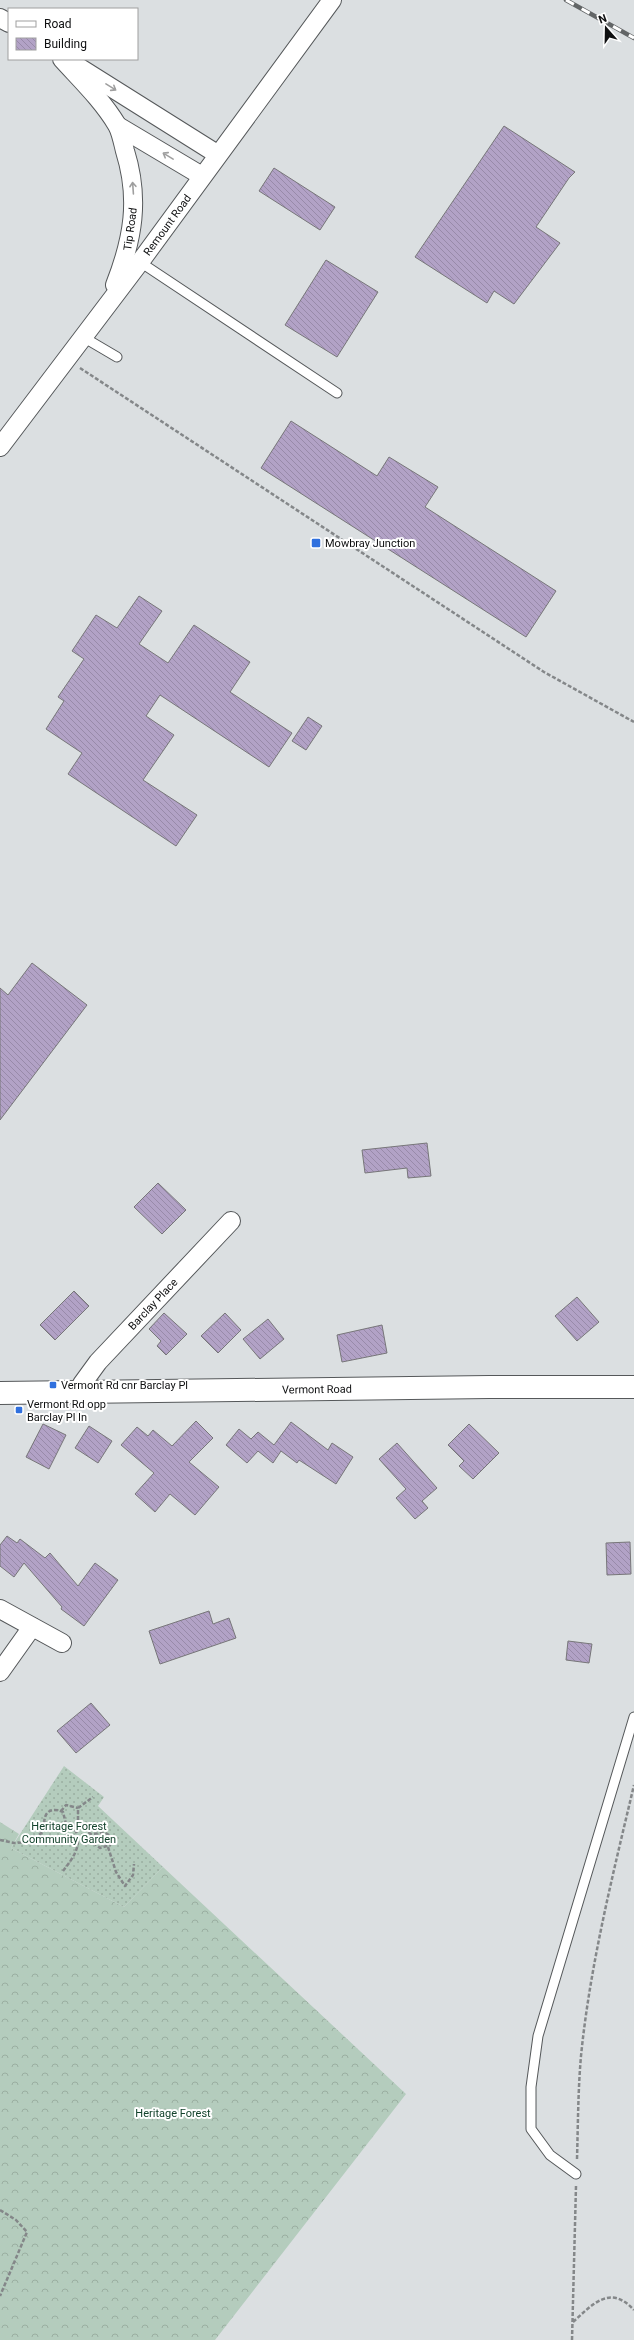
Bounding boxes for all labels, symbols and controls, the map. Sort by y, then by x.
legend [8,8,138,60]
north arrow [586,8,626,48]
text: N [597,12,609,27]
text: Road [44,17,72,31]
text: Building [44,37,87,51]
one-way arrow [105,84,117,92]
one-way arrow [162,151,174,159]
one-way arrow [129,182,136,195]
street label: Remount Road [141,192,194,258]
street label: Tip Road [121,207,140,251]
marker: Mowbray Junction [310,537,322,549]
place label: Mowbray Junction [325,537,415,550]
street label: Barclay Place [126,1276,181,1333]
place label: Vermont Rd cnr Barclay Pl [61,1379,188,1392]
marker: Vermont Rd cnr Barclay Pl [48,1380,58,1390]
street label: Vermont Road [282,1383,352,1397]
place label: Vermont Rd opp Barclay Pl In [27,1398,106,1424]
marker: Vermont Rd opp Barclay Pl In [14,1405,24,1415]
park label: Heritage Forest Community Garden [22,1820,116,1846]
park label: Heritage Forest [135,2107,211,2120]

